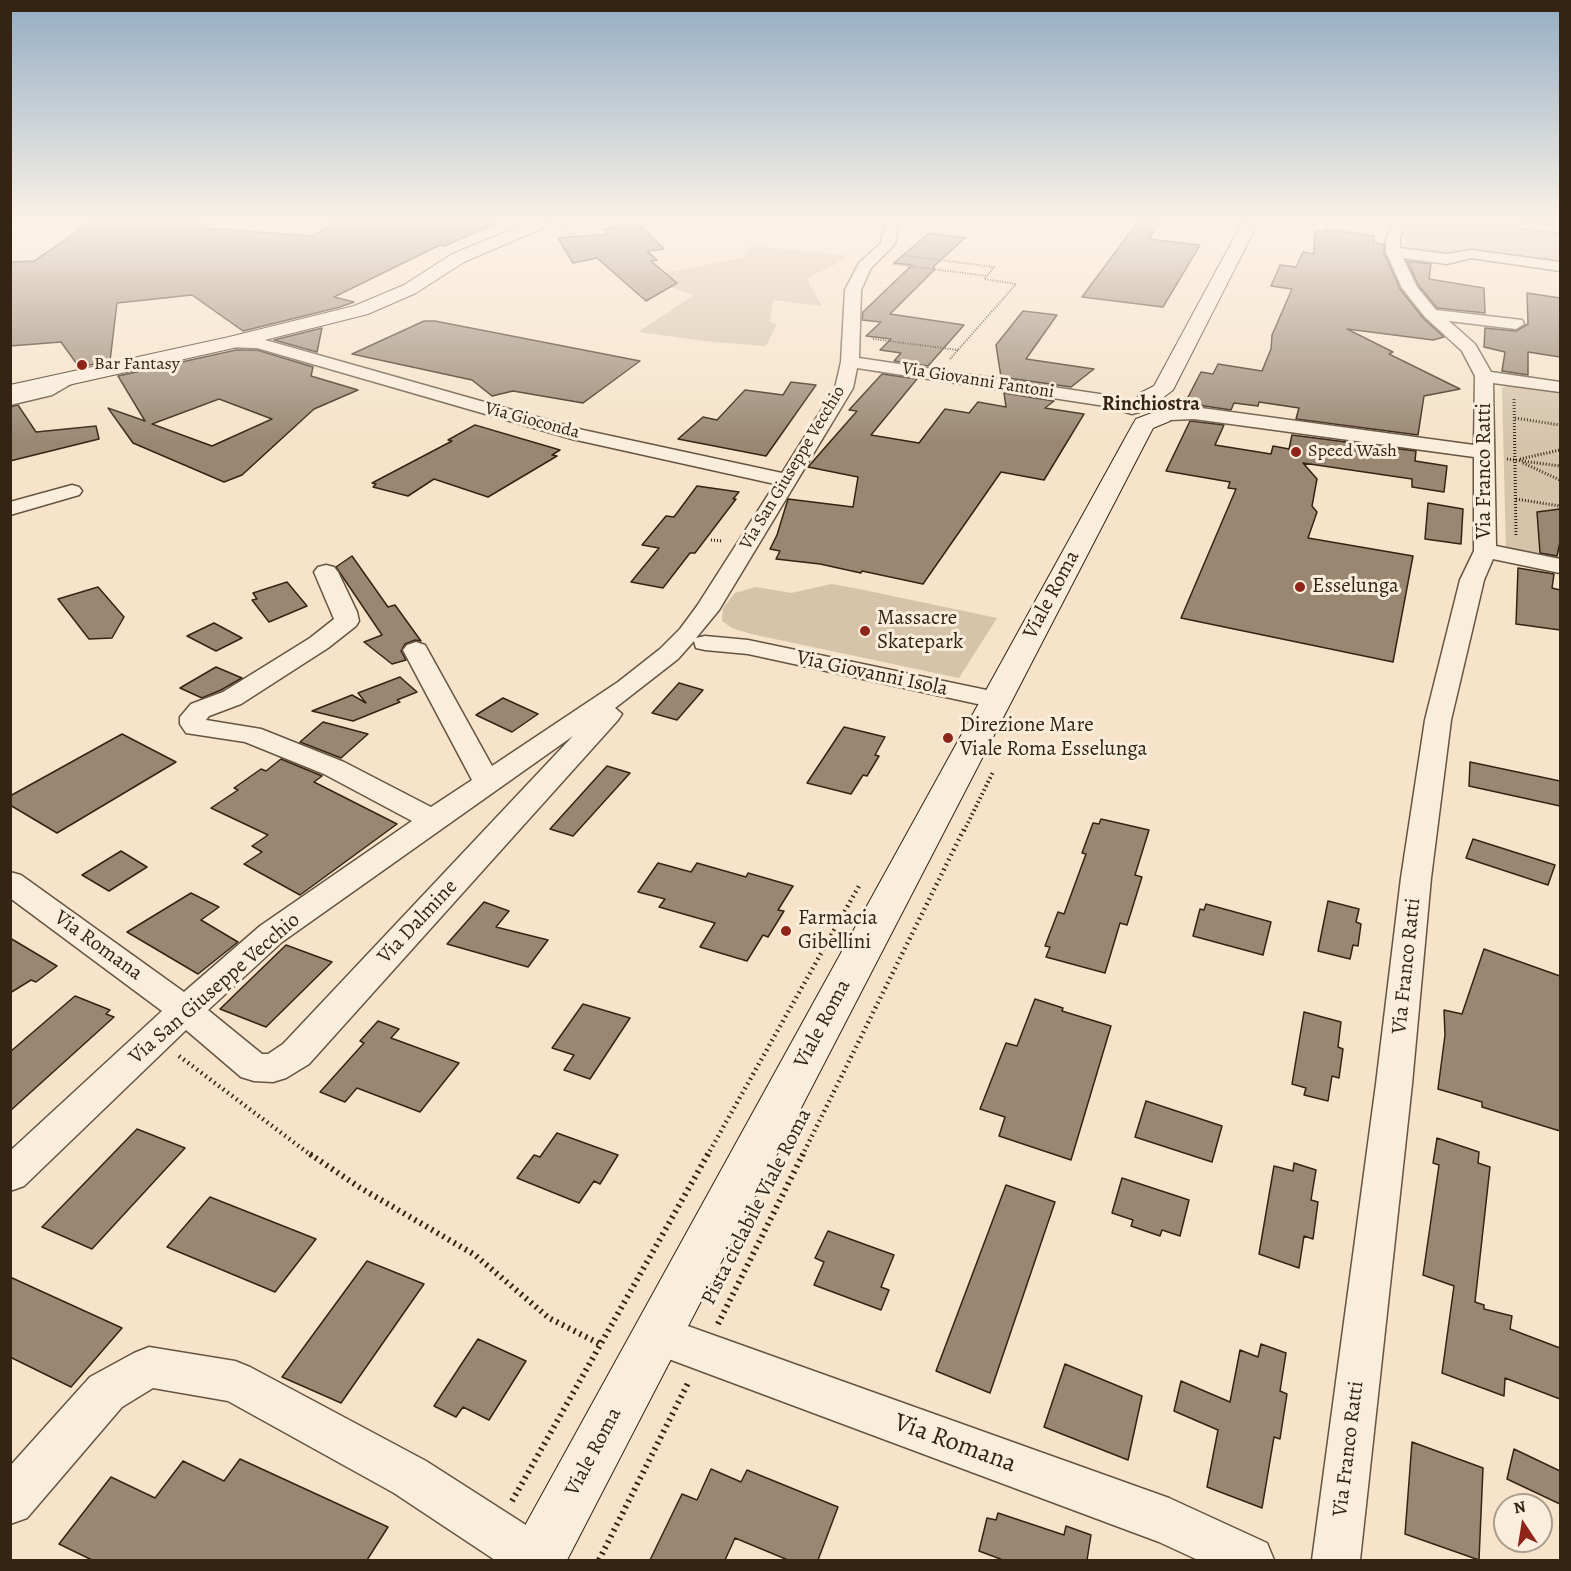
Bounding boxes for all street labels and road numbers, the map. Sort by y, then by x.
street label: Via Giovanni Fantoni [900,358,1056,404]
street label: Via San Giuseppe Vecchio [736,382,850,554]
street label: Via Gioconda [482,398,582,444]
street label: Via Franco Ratti [1472,403,1498,539]
street label: Viale Roma [1018,547,1086,643]
street label: Via Giovanni Isola [794,646,950,702]
street label: Via Dalmine [373,875,463,969]
street label: Via Franco Ratti [1387,897,1427,1035]
street label: Via Romana [49,906,147,986]
street label: Via San Giuseppe Vecchio [124,908,306,1070]
street label: Viale Roma [789,976,857,1072]
street label: Pista ciclabile Viale Roma [697,1105,817,1309]
street label: Via Franco Ratti [1328,1380,1370,1518]
street label: Viale Roma [560,1404,628,1500]
street label: Via Romana [890,1408,1020,1480]

